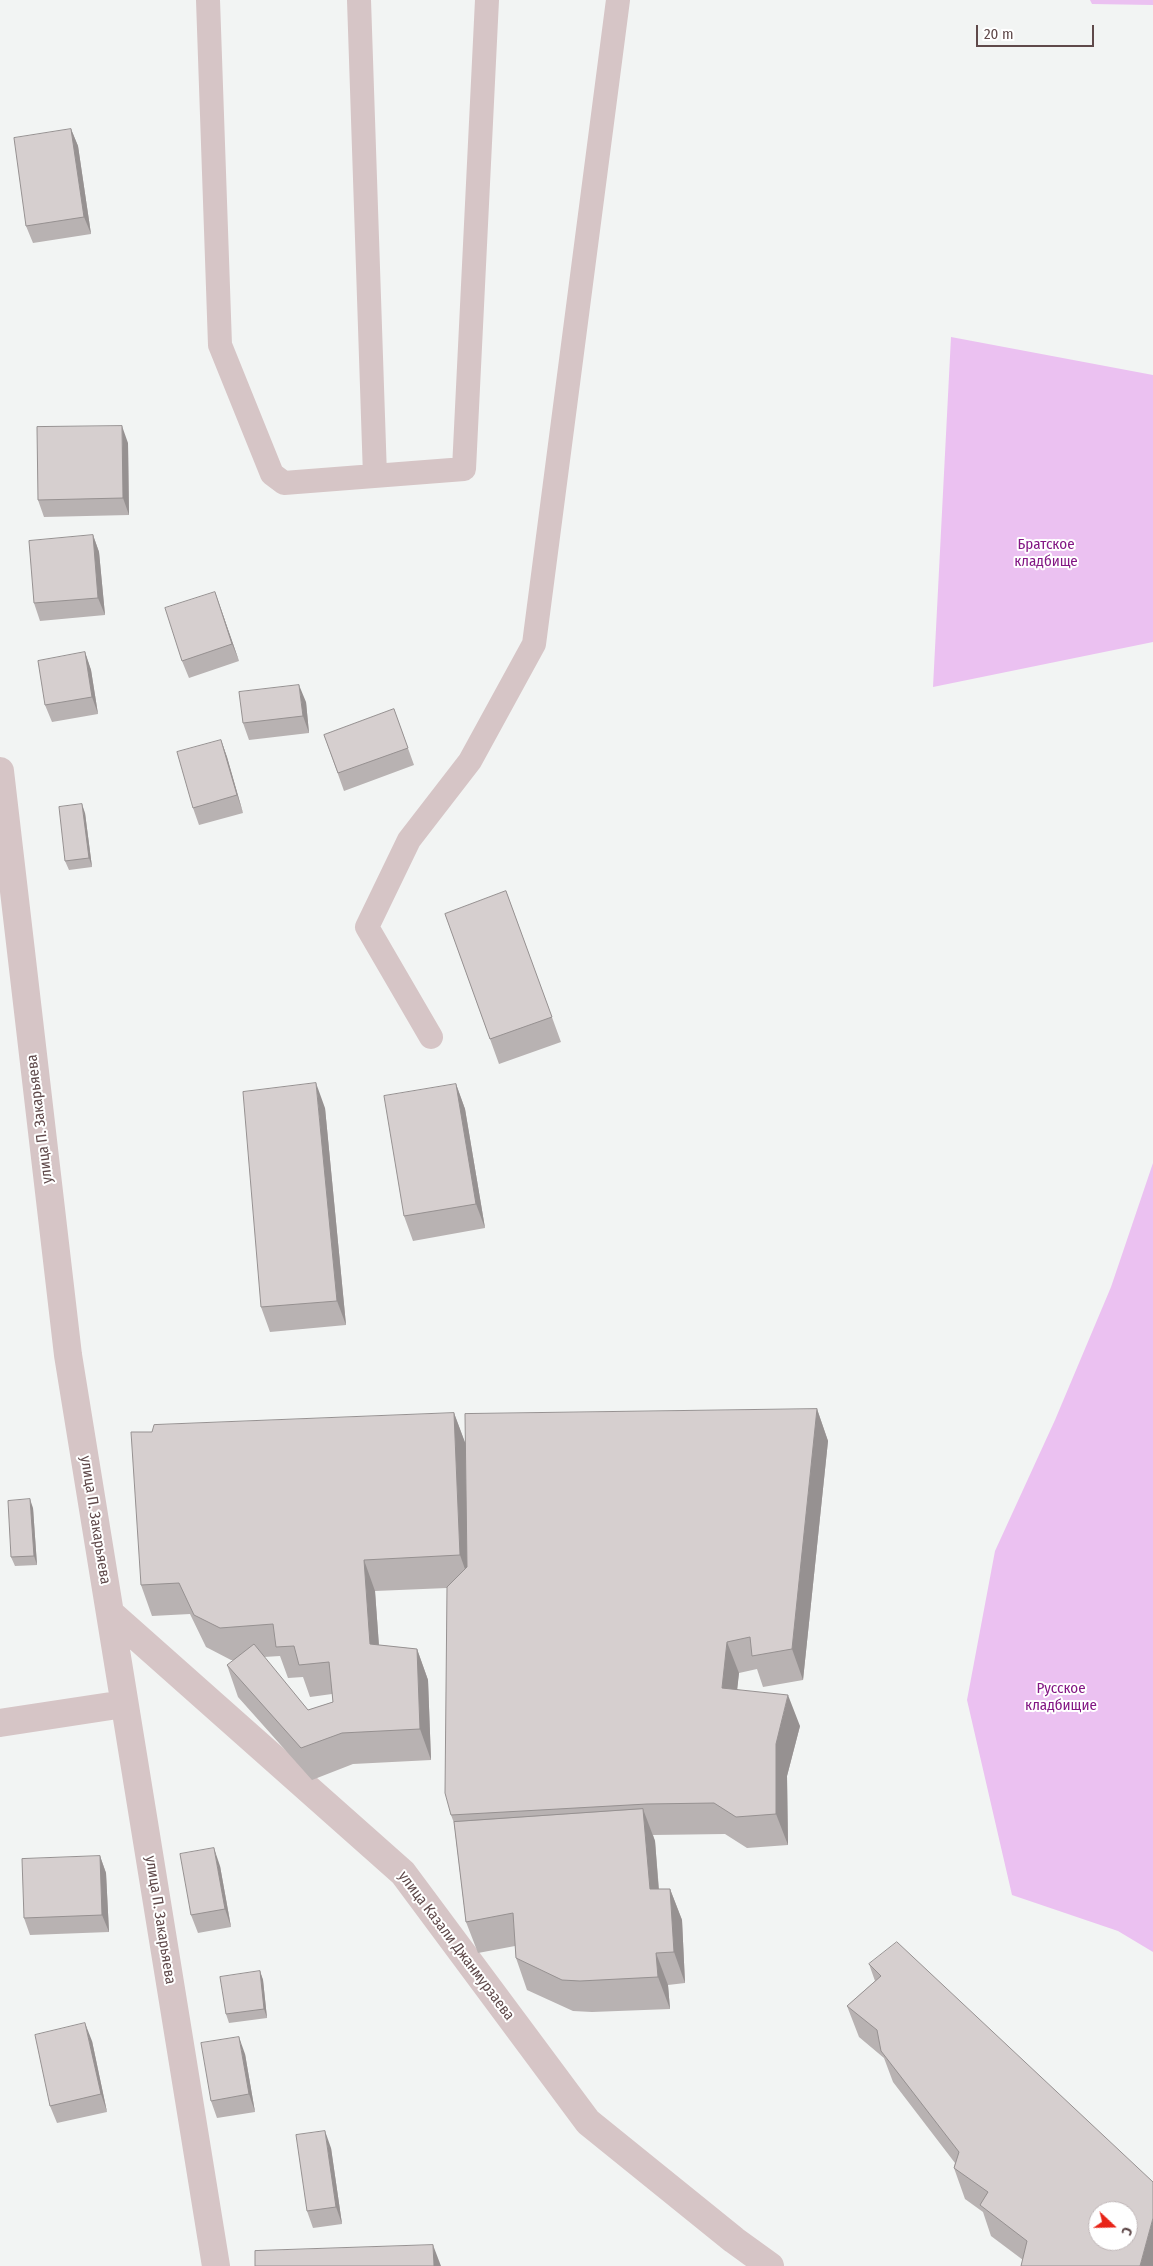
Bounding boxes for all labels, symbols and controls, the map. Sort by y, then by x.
scale bar [978,15,1096,47]
text: 20 m [984,25,1014,43]
park label: Братское кладбище [1014,536,1078,571]
street label: улица П. Закарьяева [23,1053,57,1185]
street label: улица П. Закарьяева [76,1454,114,1586]
park label: Русское кладбищие [1025,1680,1097,1715]
street label: улица П. Закарьяева [141,1854,179,1986]
street label: улица Казали Джанмурзаева [394,1868,518,2024]
north arrow [1088,2201,1138,2251]
text: С [1117,2225,1136,2238]

